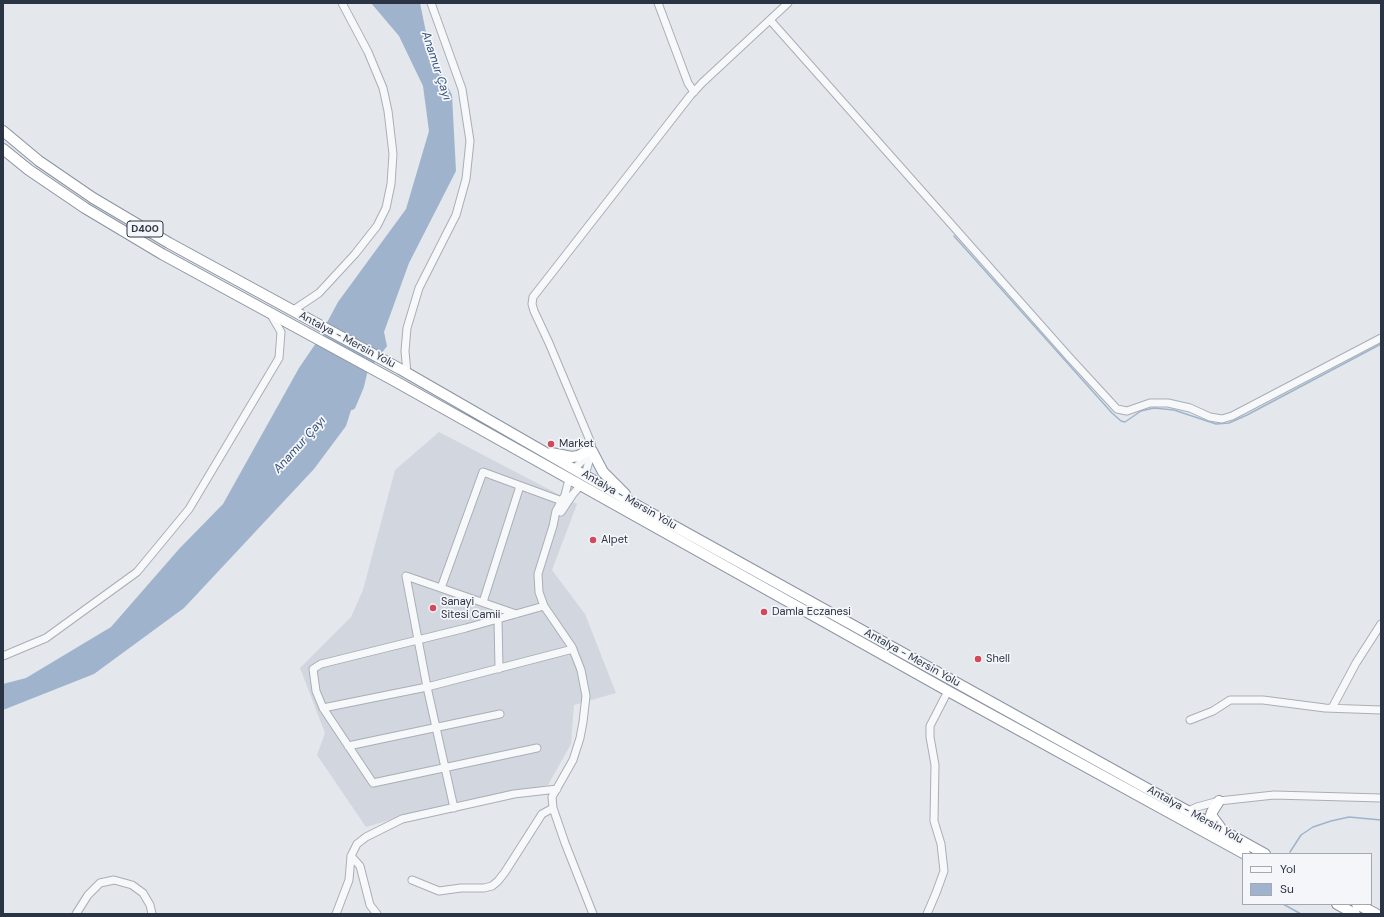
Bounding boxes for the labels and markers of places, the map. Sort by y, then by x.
place label: Market [559,437,594,451]
marker: Market [546,439,556,449]
place label: Alpet [601,533,628,547]
marker: Alpet [588,535,598,545]
place label: Sanayi Sitesi Camii [441,595,500,621]
marker: Sanayi Sitesi Camii [428,603,438,613]
place label: Damla Eczanesi [772,605,851,619]
marker: Damla Eczanesi [759,607,769,617]
place label: Shell [986,652,1010,666]
marker: Shell [973,654,983,664]

